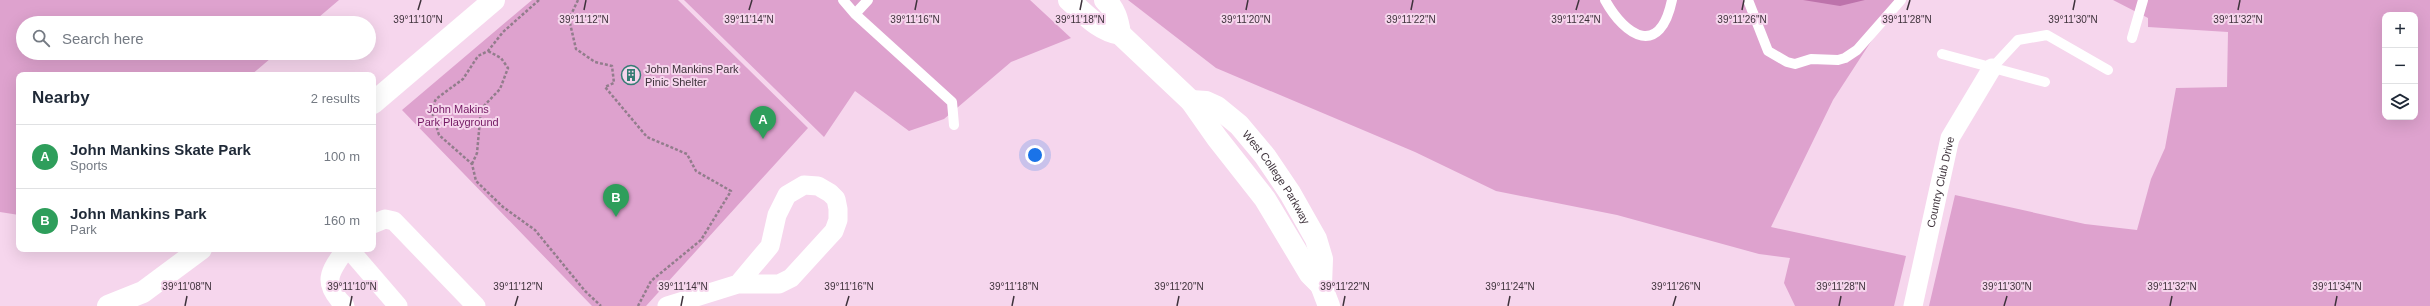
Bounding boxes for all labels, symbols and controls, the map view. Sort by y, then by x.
map controls [2382,12,2418,120]
button: + [2382,12,2418,48]
text: 39°11'10"N [393,14,443,25]
text: 39°11'12"N [559,14,609,25]
text: 39°11'14"N [724,14,774,25]
text: 39°11'16"N [890,14,940,25]
text: 39°11'18"N [1055,14,1105,25]
text: 39°11'20"N [1221,14,1271,25]
text: 39°11'22"N [1386,14,1436,25]
text: 39°11'24"N [1551,14,1601,25]
text: 39°11'26"N [1717,14,1767,25]
text: 39°11'28"N [1882,14,1932,25]
text: 39°11'30"N [2048,14,2098,25]
text: 39°11'32"N [2213,14,2263,25]
search box [16,16,376,60]
icon: search [30,27,52,49]
text: Search here [62,30,144,47]
button: − [2382,48,2418,84]
place label: John Mankins Park Pinic Shelter [645,63,739,88]
building icon: John Mankins Park Pinic Shelter [620,64,642,86]
button: layers [2382,84,2418,120]
text: Nearby [32,88,90,107]
text: 2 results [311,91,360,106]
park label: John Makins Park Playground [417,103,499,128]
pin: A [750,106,776,139]
street label: West College Parkway [1240,128,1313,227]
street label: Country Club Drive [1924,135,1956,229]
text: John Mankins Skate Park [70,141,251,158]
your location [1025,145,1045,165]
text: A [40,149,50,164]
text: 100 m [324,149,360,164]
text: Sports [70,158,108,173]
pin: B [603,184,629,217]
text: John Mankins Park [70,205,207,222]
text: B [40,213,50,228]
text: 160 m [324,213,360,228]
text: Park [70,222,97,237]
text: 39°11'08"N [162,281,212,292]
text: 39°11'10"N [327,281,377,292]
text: 39°11'12"N [493,281,543,292]
text: 39°11'14"N [658,281,708,292]
text: 39°11'16"N [824,281,874,292]
text: 39°11'18"N [989,281,1039,292]
text: 39°11'20"N [1154,281,1204,292]
text: 39°11'22"N [1320,281,1370,292]
text: 39°11'24"N [1485,281,1535,292]
text: 39°11'26"N [1651,281,1701,292]
text: 39°11'28"N [1816,281,1866,292]
text: 39°11'30"N [1982,281,2032,292]
text: 39°11'32"N [2147,281,2197,292]
text: 39°11'34"N [2312,281,2362,292]

